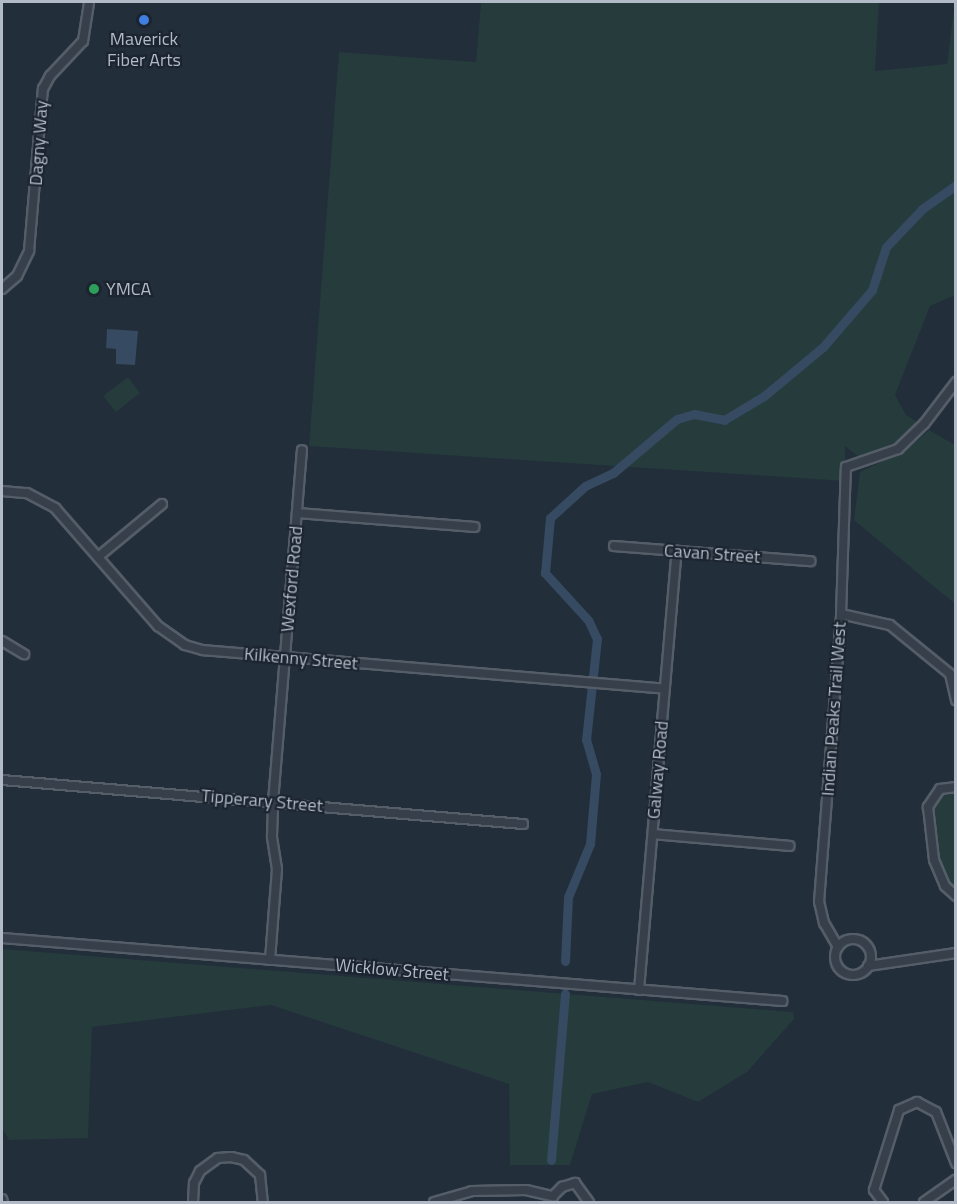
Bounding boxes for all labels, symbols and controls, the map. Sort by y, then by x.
marker: Maverick Fiber Arts [137,13,151,27]
place label: Maverick Fiber Arts [107,29,181,72]
street label: Dagny Way [25,100,53,186]
place label: YMCA [106,278,151,300]
marker: YMCA [87,282,101,296]
street label: Wexford Road [277,525,307,633]
street label: Cavan Street [663,540,761,568]
street label: Indian Peaks Trail West [817,621,851,797]
street label: Kilkenny Street [243,643,359,675]
street label: Galway Road [643,720,673,820]
street label: Tipperary Street [200,785,324,817]
street label: Wicklow Street [334,954,450,986]

